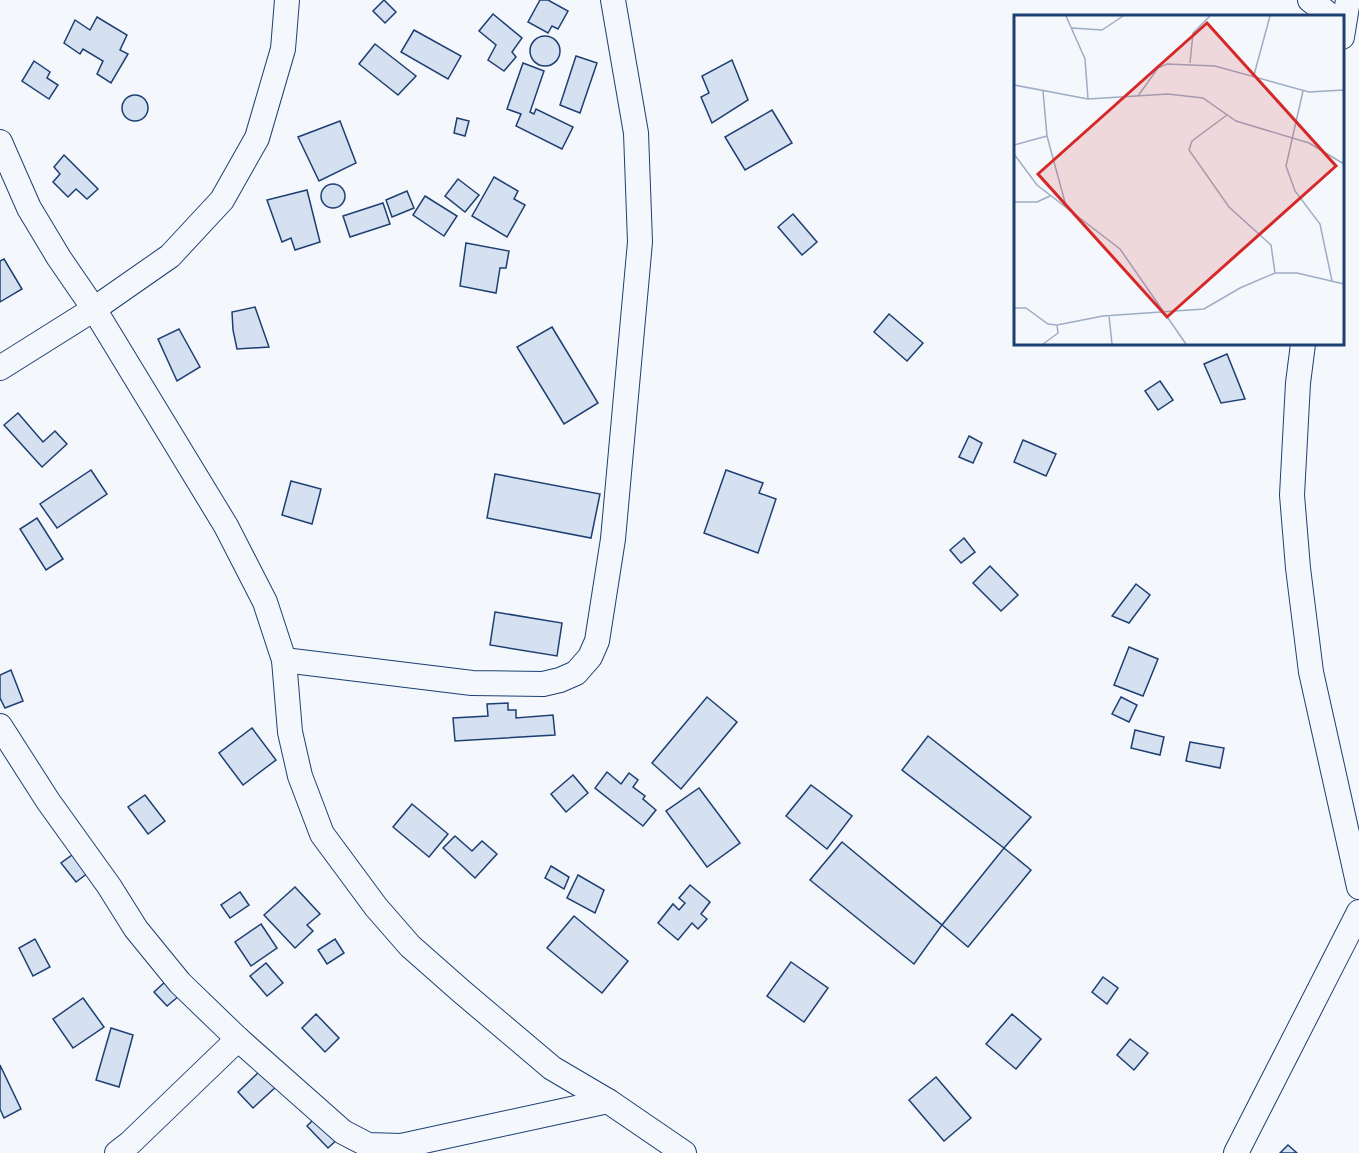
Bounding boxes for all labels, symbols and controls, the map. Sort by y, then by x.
inset map [1014,15,1344,345]

